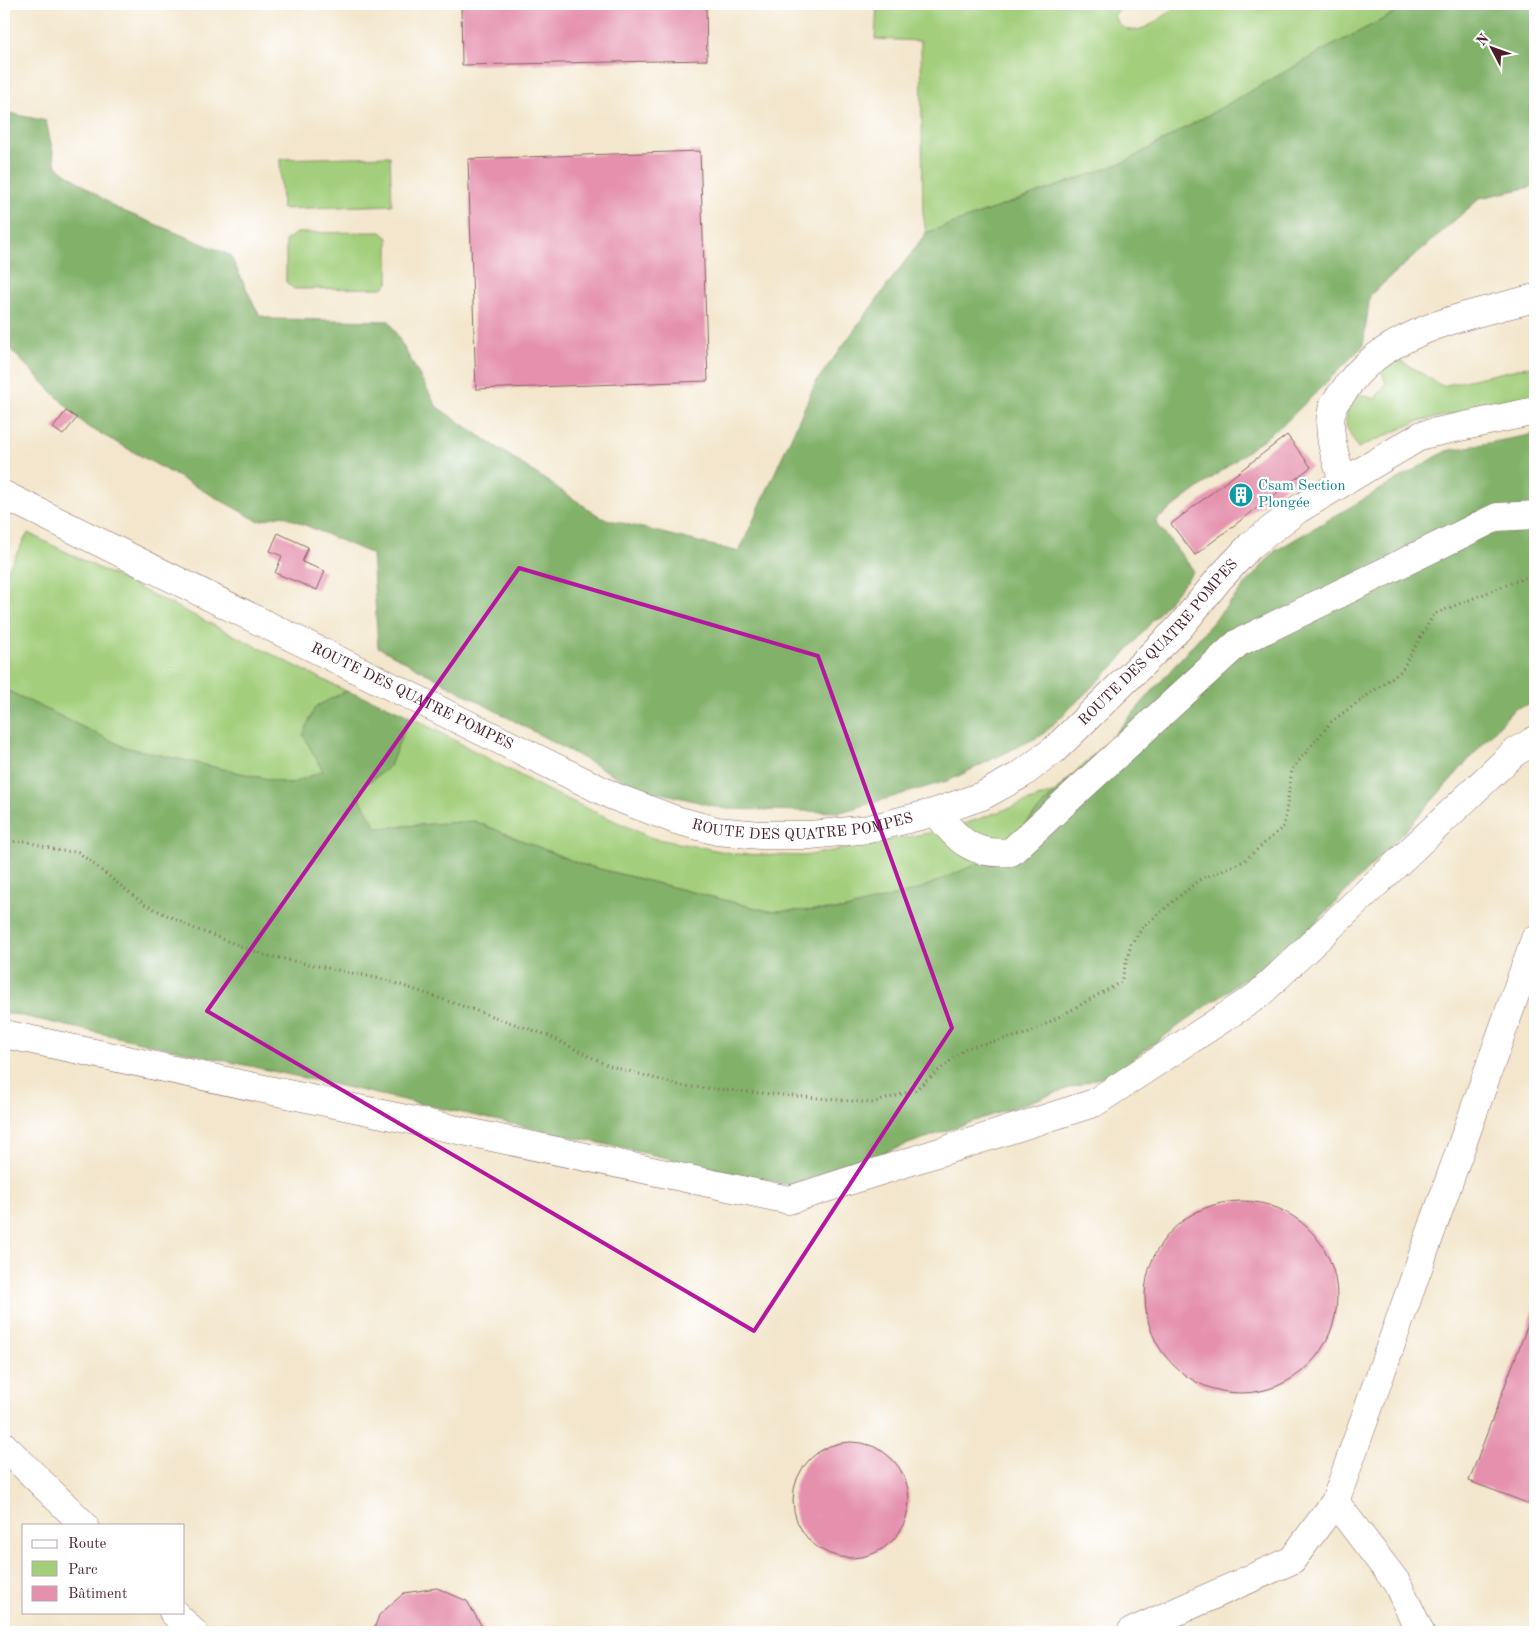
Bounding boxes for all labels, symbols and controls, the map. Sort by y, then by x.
north arrow [1466,22,1516,72]
text: N [1474,31,1492,49]
place label: Csam Section Plongée [1258,479,1346,511]
building icon: Csam Section Plongée [1228,482,1254,508]
street label: ROUTE DES QUATRE POMPES [1076,557,1241,729]
street label: ROUTE DES QUATRE POMPES [308,640,515,753]
street label: ROUTE DES QUATRE POMPES [690,811,915,843]
legend [22,1524,185,1614]
text: Route [68,1537,106,1552]
text: Parc [68,1563,98,1578]
text: Bâtiment [68,1587,127,1602]

